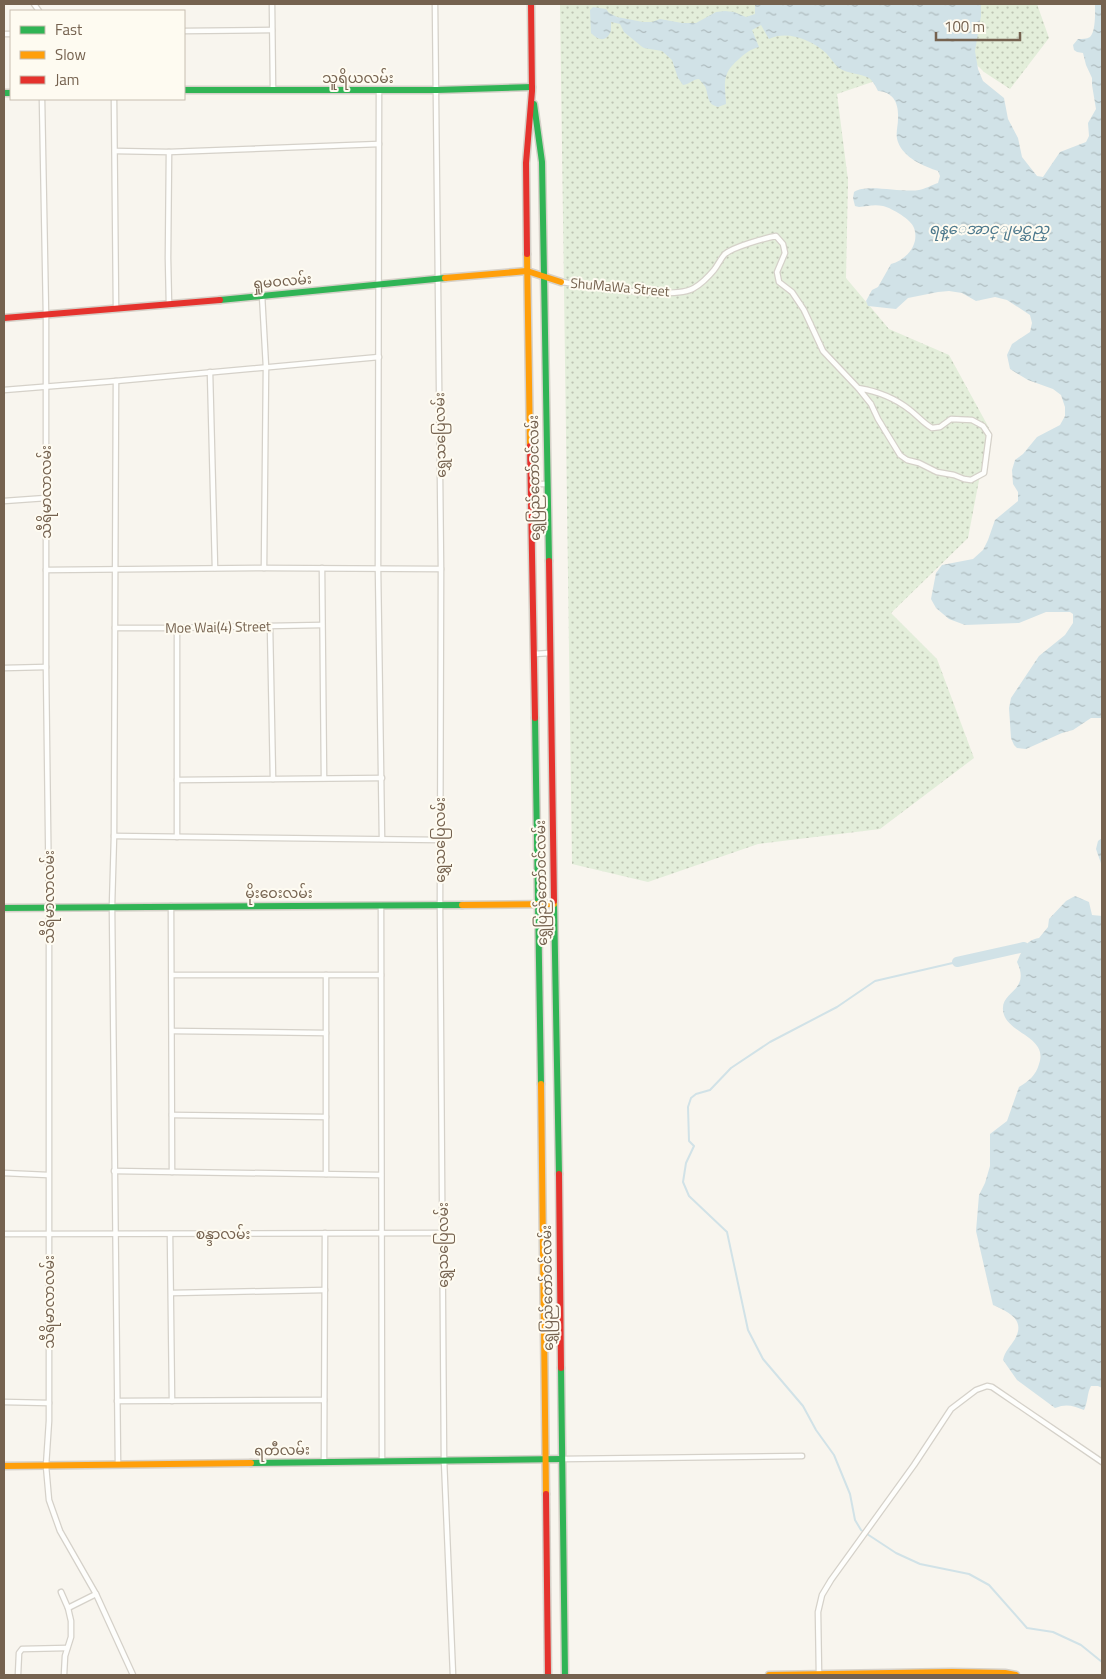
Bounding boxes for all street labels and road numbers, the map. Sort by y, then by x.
street label: သူရိယလမ်း [322,67,394,90]
street label: ရှုမဝလမ်း [251,267,313,296]
street label: ShuMaWa Street [570,272,671,301]
street label: ရွှေသပြေလမ်း [428,392,453,478]
street label: ရွှေပြည်တော်ဝင်လမ်း [522,415,547,541]
street label: သီရိမာလာလမ်း [35,445,58,539]
street label: Moe Wai(4) Street [165,615,271,638]
street label: ရွှေသပြေလမ်း [429,797,452,883]
street label: ရွှေပြည်တော်ဝင်လမ်း [529,820,554,946]
street label: သီရိမာလာလမ်း [38,850,61,944]
street label: မိုးဝေးလမ်း [245,882,313,905]
street label: ရွှေသပြေလမ်း [432,1202,455,1288]
street label: စန္ဒာလမ်း [196,1223,250,1246]
street label: ရွှေပြည်တော်ဝင်လမ်း [535,1225,560,1351]
street label: သီရိမာလာလမ်း [38,1255,61,1349]
street label: ရတီလမ်း [254,1439,310,1462]

